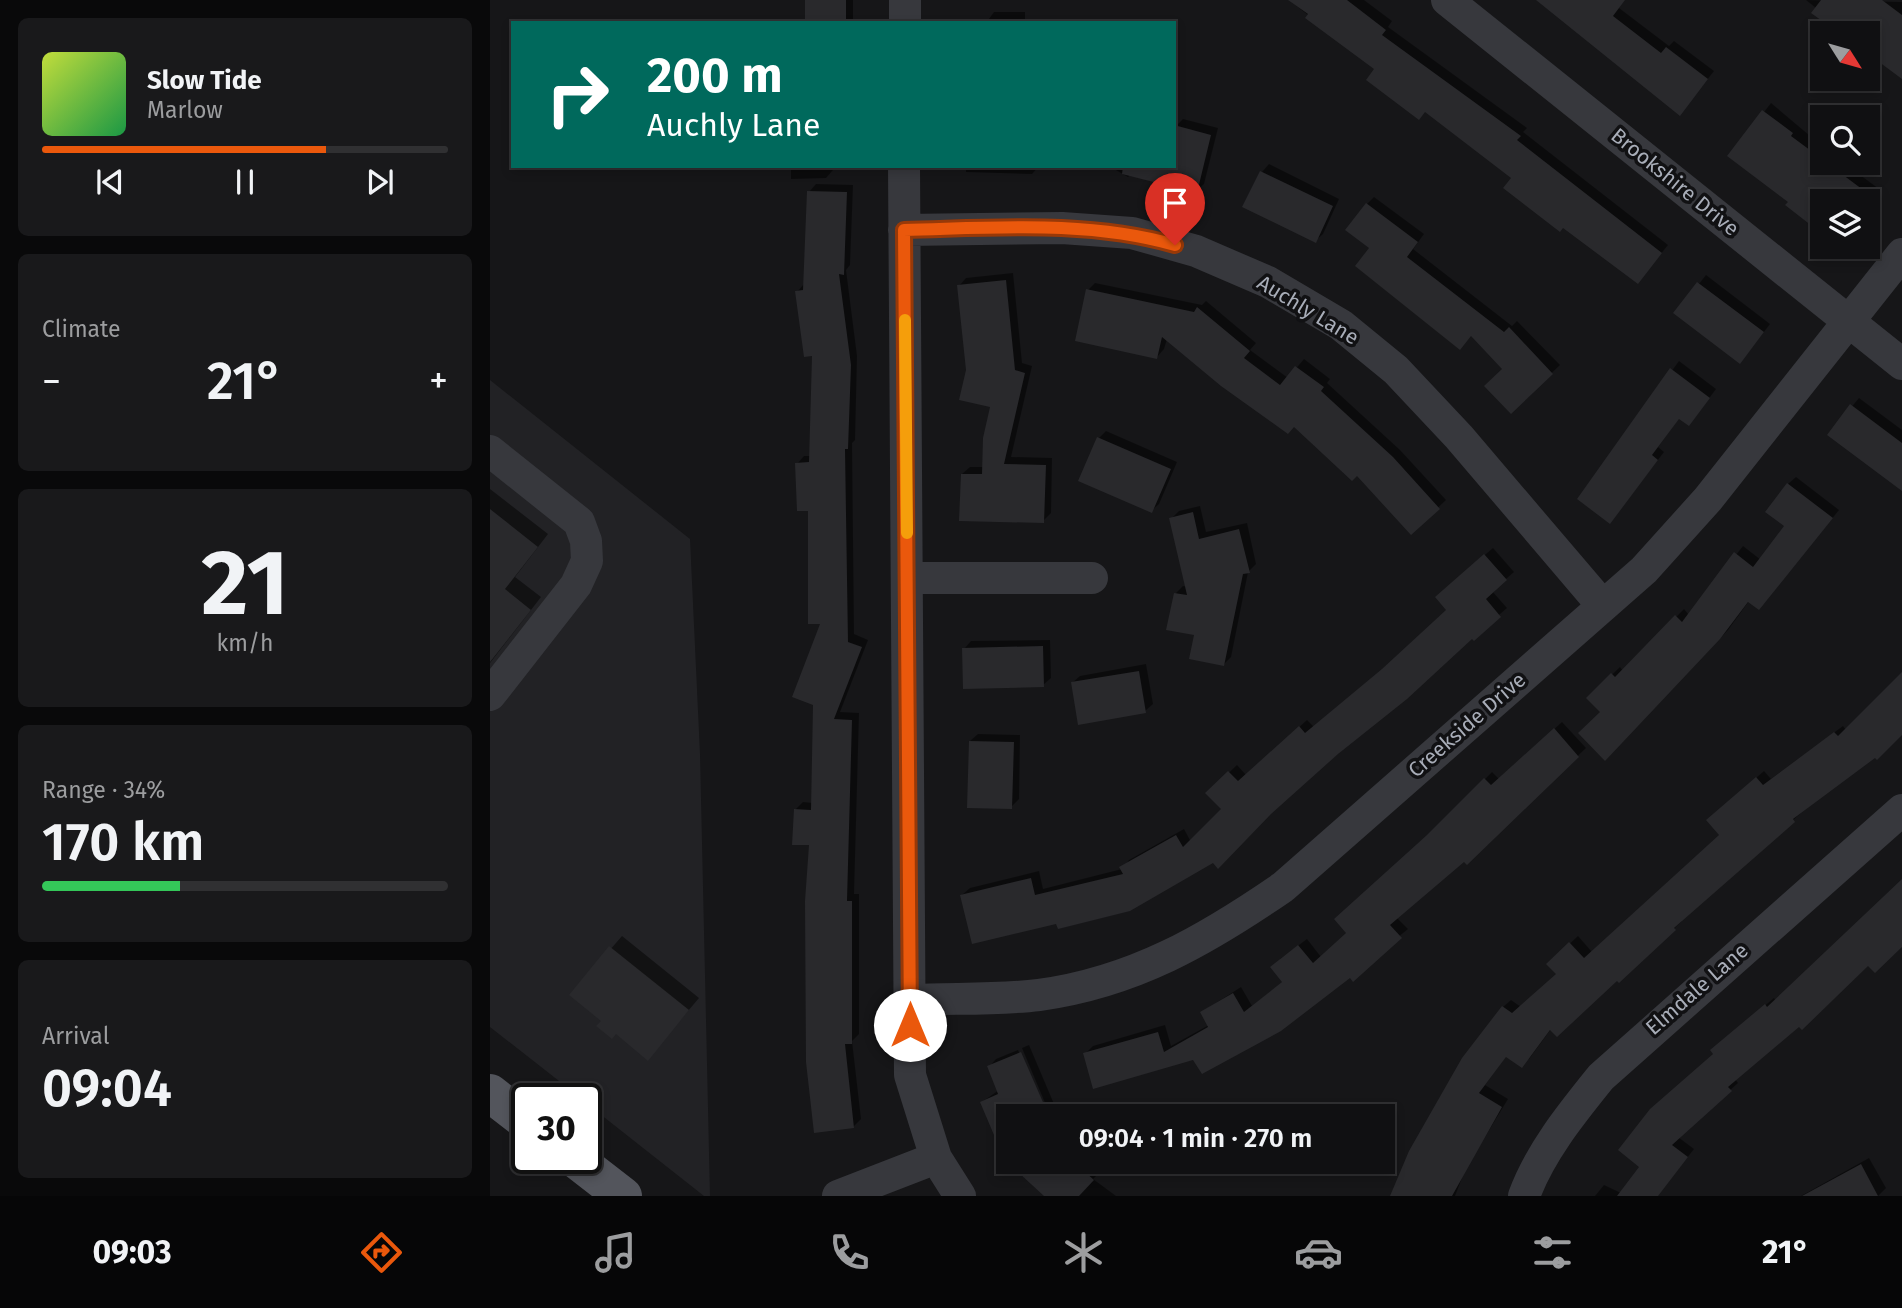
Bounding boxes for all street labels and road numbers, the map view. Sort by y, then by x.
street label: Brookshire Drive [1606,122,1744,242]
street label: Auchly Lane [1252,270,1364,350]
street label: Creekside Drive [1403,667,1531,783]
street label: Elmdale Lane [1640,937,1754,1041]

